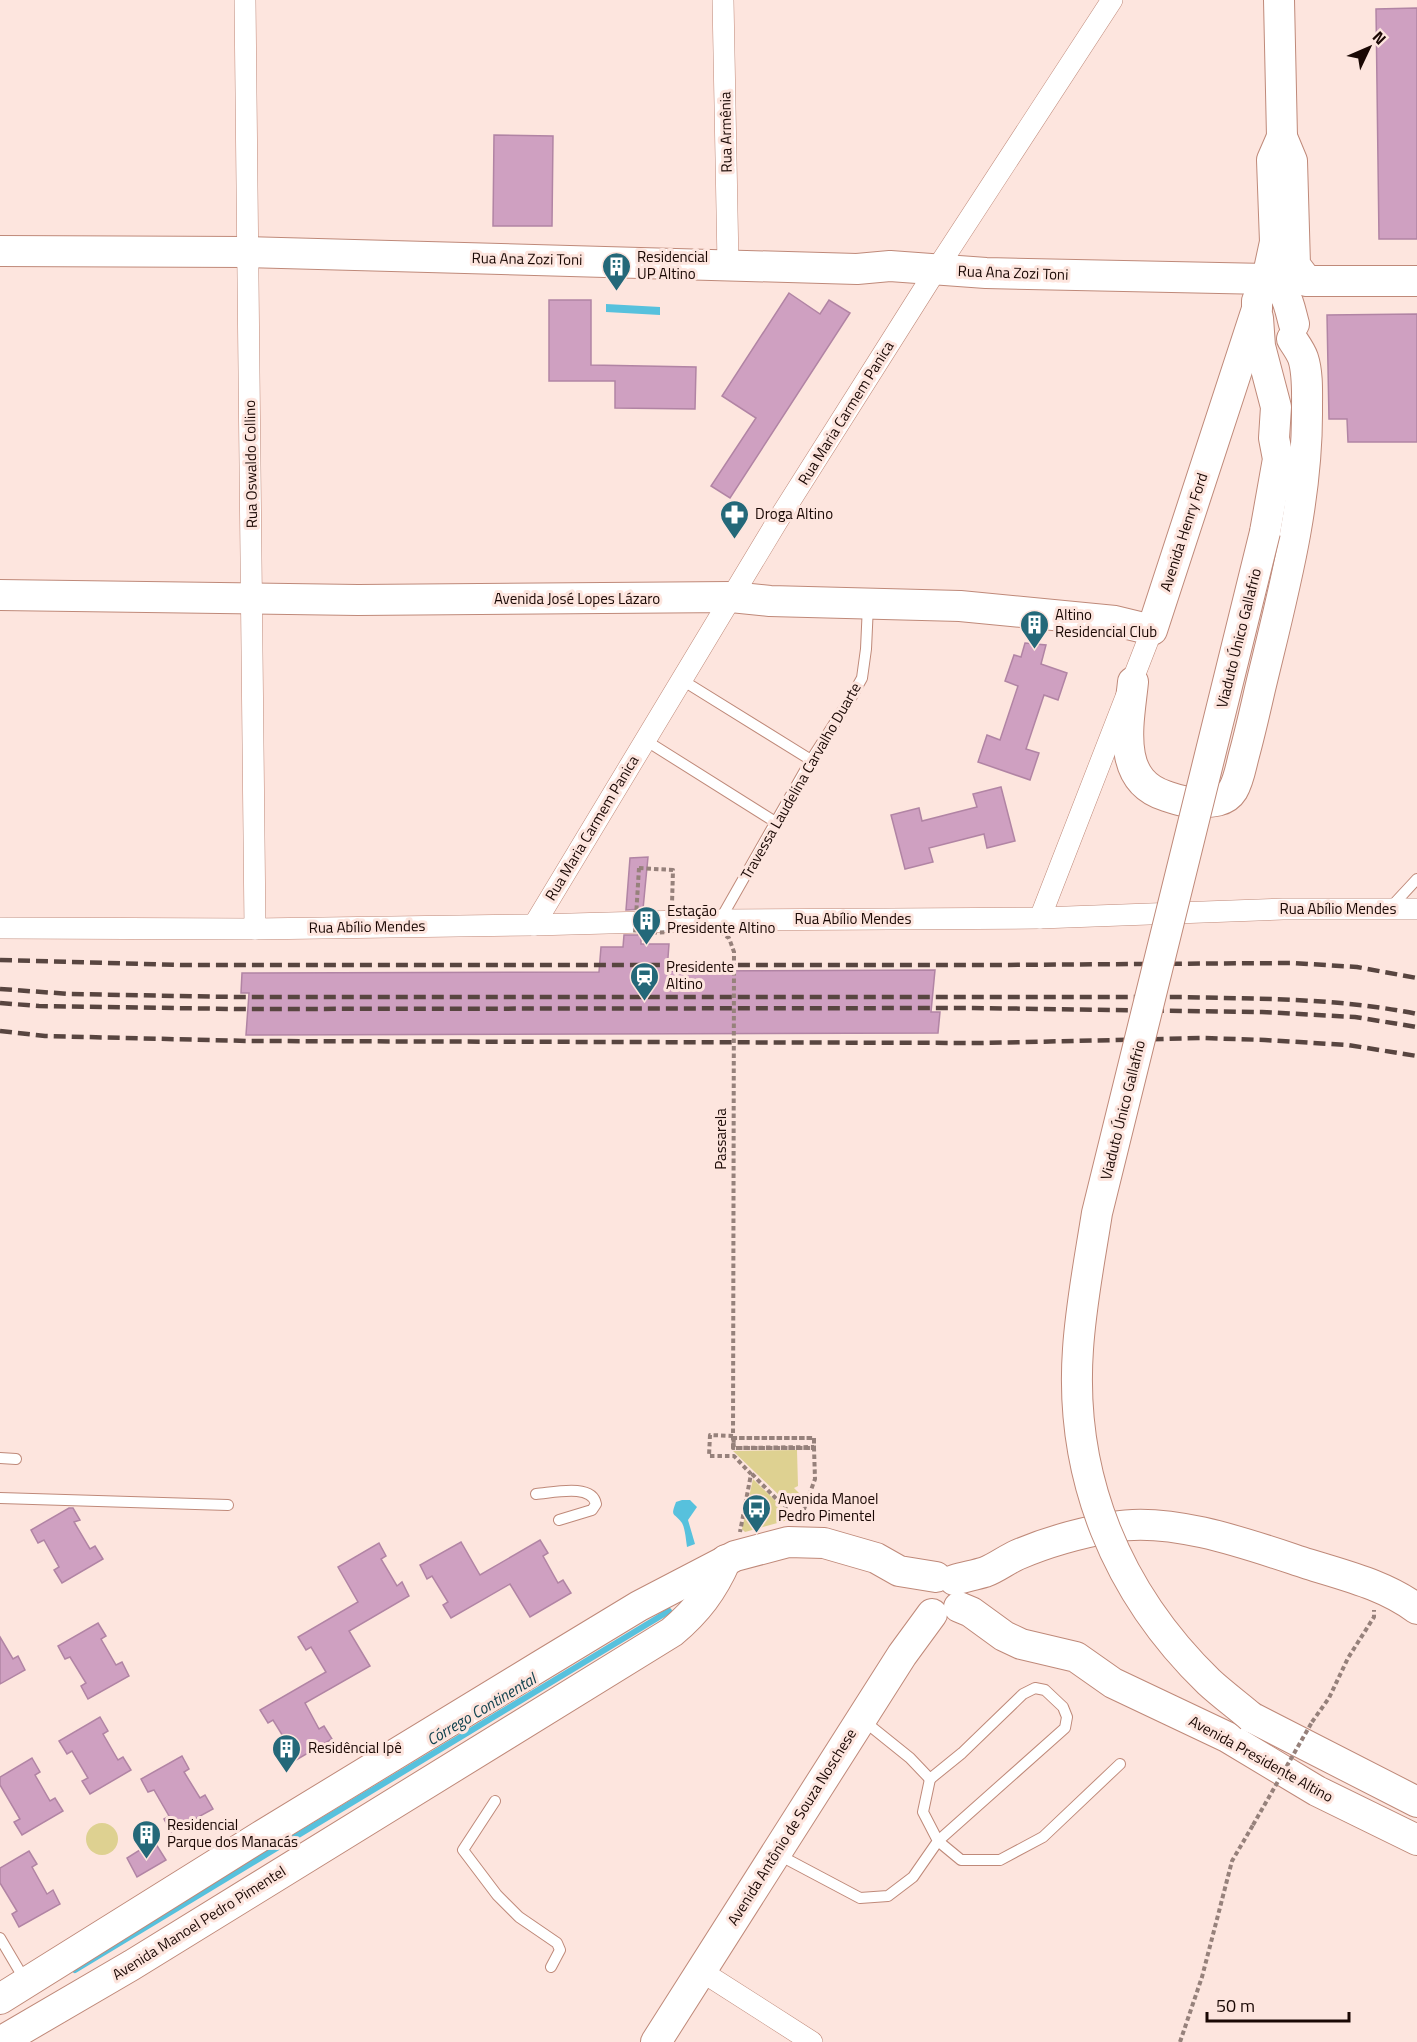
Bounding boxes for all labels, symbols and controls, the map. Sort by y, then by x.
north arrow [1339,18,1399,78]
text: N [1367,25,1392,50]
street label: Rua Armênia [713,91,738,173]
place label: Residencial UP Altino [637,245,708,285]
street label: Rua Ana Zozi Toni [471,246,583,271]
building icon: Residencial UP Altino [600,250,632,292]
street label: Rua Ana Zozi Toni [957,259,1069,286]
street label: Rua Maria Carmem Panica [792,336,900,489]
street label: Rua Oswaldo Collino [238,400,263,528]
street label: Avenida Henry Ford [1154,470,1214,594]
pharmacy icon: Droga Altino [718,498,750,540]
place label: Droga Altino [755,502,833,525]
street label: Viaduto Único Gallafrio [1210,566,1267,710]
street label: Avenida José Lopes Lázaro [494,587,660,610]
place label: Altino Residencial Club [1055,603,1157,643]
building icon: Altino Residencial Club [1018,608,1050,650]
street label: Travessa Laudelina Carvalho Duarte [735,678,866,883]
street label: Rua Maria Carmem Panica [539,750,644,905]
street label: Rua Abílio Mendes [1280,897,1396,920]
place label: Estação Presidente Altino [667,899,775,939]
building icon: Estação Presidente Altino [630,904,662,946]
street label: Rua Abílio Mendes [795,907,911,930]
street label: Rua Abílio Mendes [308,914,426,939]
place label: Presidente Altino [666,955,734,995]
station icon: Presidente Altino [629,960,661,1002]
street label: Viaduto Único Gallafrio [1094,1038,1151,1182]
street label: Passarela [709,1108,732,1170]
place label: Avenida Manoel Pedro Pimentel [778,1487,879,1527]
bus stop icon: Avenida Manoel Pedro Pimentel [741,1492,773,1534]
water label: Córrego Continental [422,1666,542,1751]
street label: Avenida Presidente Altino [1185,1709,1338,1808]
street label: Avenida Antônio de Souza Noschese [721,1724,862,1930]
building icon: Residêncial Ipê [271,1732,303,1774]
place label: Residêncial Ipê [308,1736,402,1759]
place label: Residencial Parque dos Manacás [167,1813,298,1853]
building icon: Residencial Parque dos Manacás [130,1818,162,1860]
street label: Avenida Manoel Pedro Pimentel [107,1860,290,1986]
scale bar [1207,1985,1350,2023]
text: 50 m [1216,1992,1255,2019]

